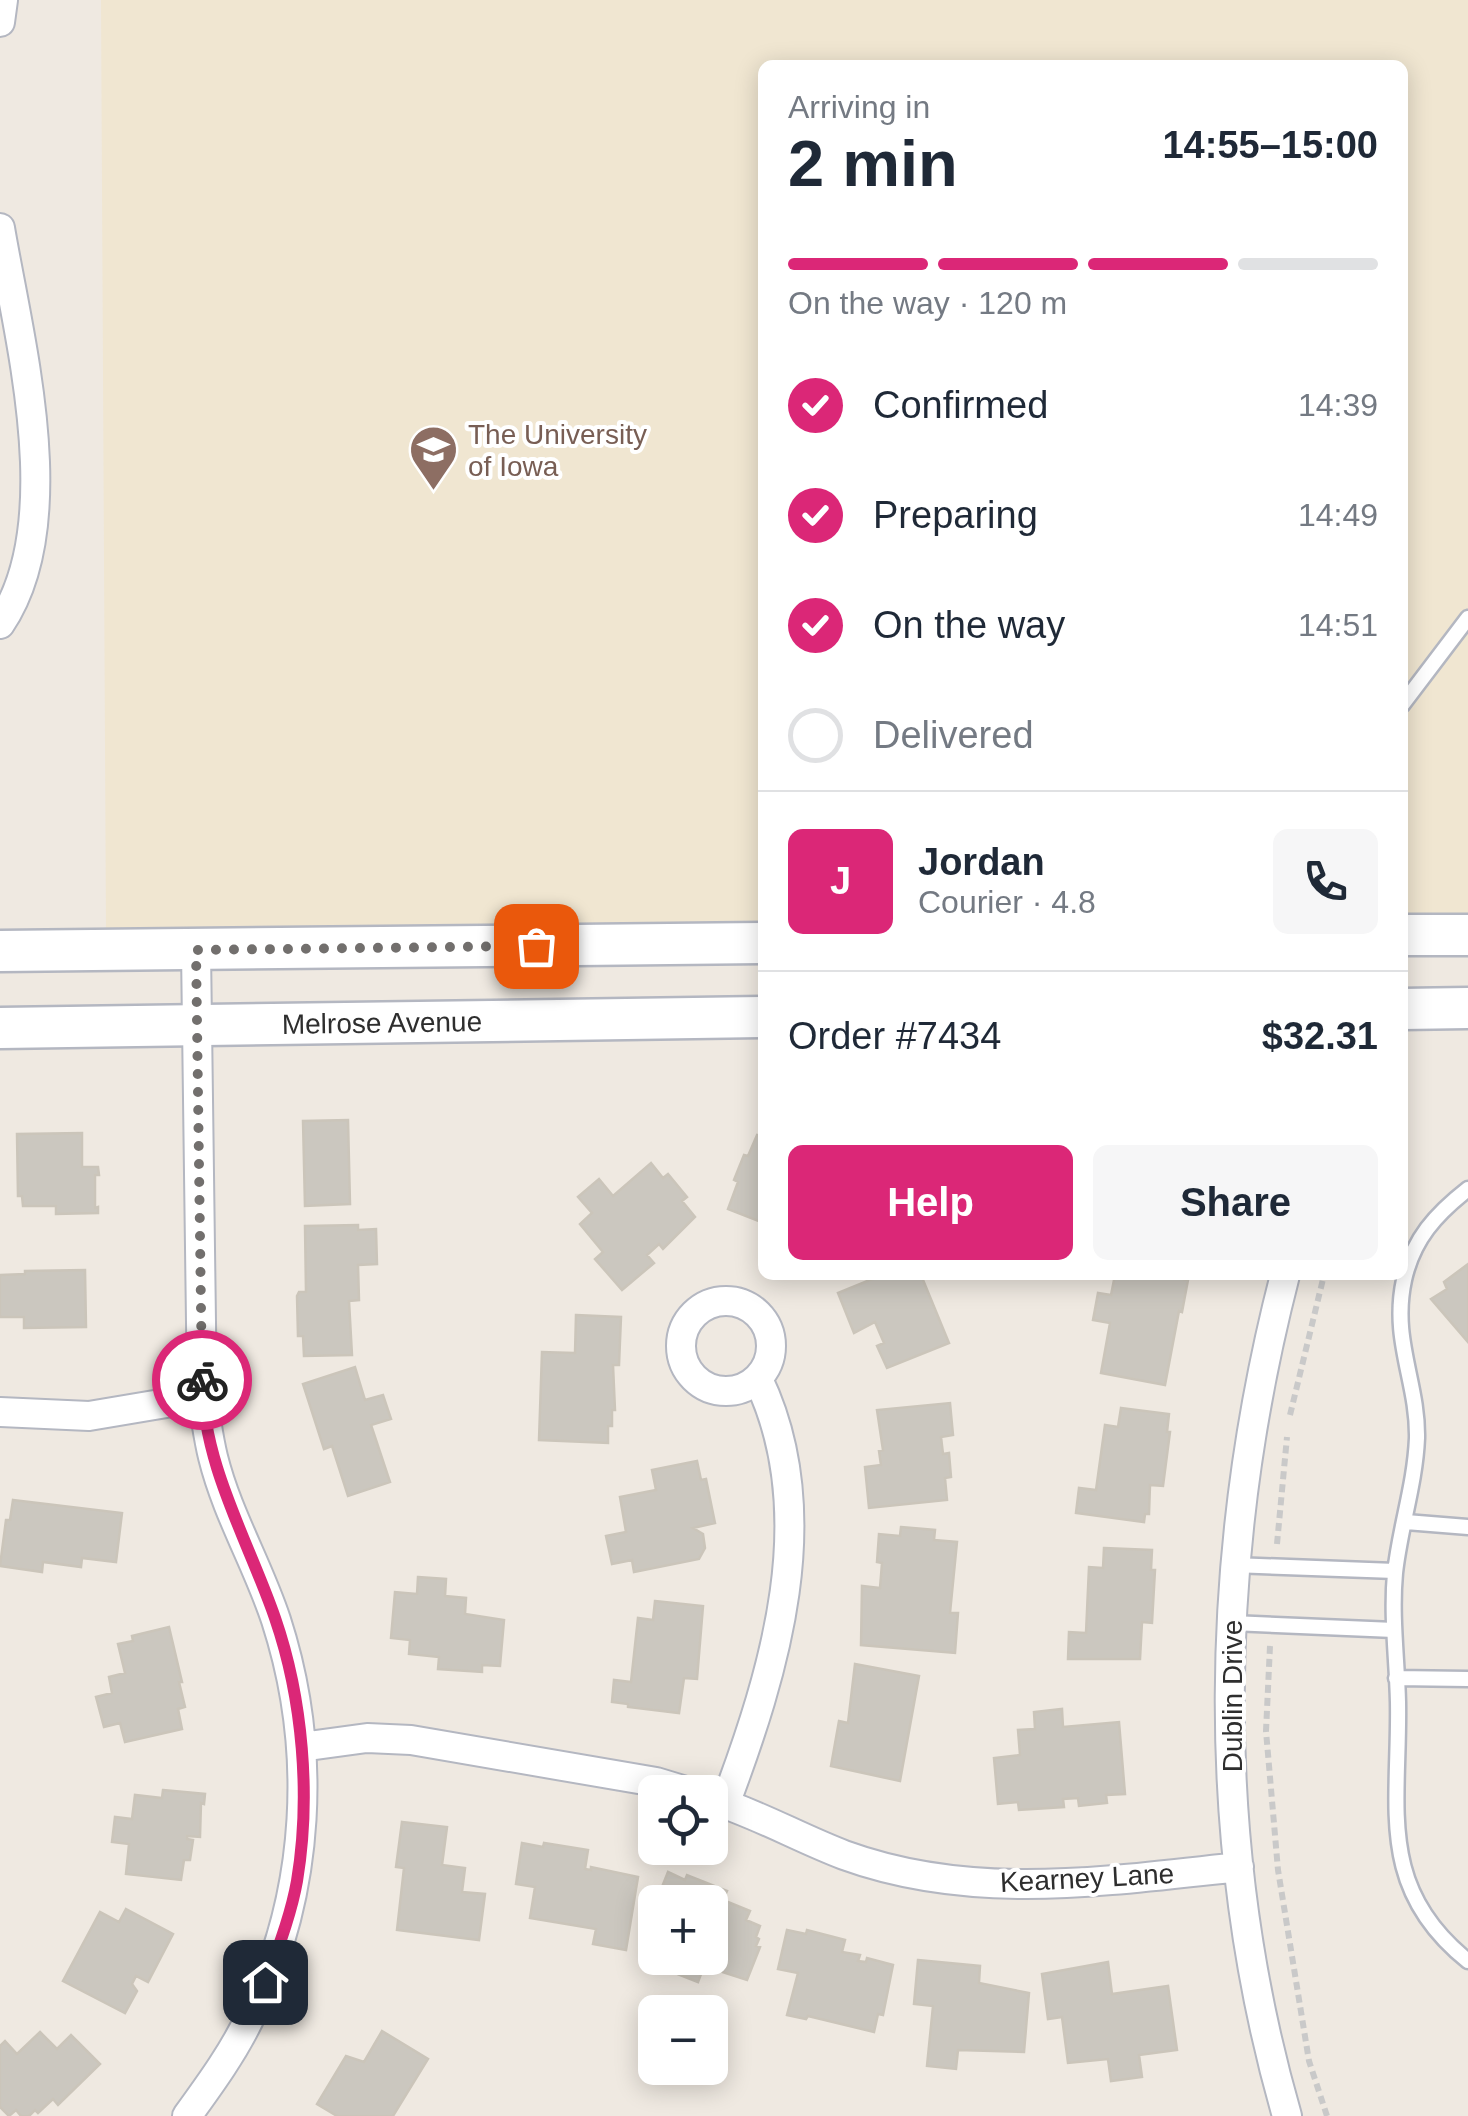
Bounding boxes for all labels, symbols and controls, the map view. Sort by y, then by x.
text: Arriving in [788,89,930,125]
text: 14:55–15:00 [1162,124,1378,166]
text: 2 min [788,127,958,200]
text: On the way · 120 m [788,285,1067,321]
icon: check [788,378,843,433]
text: Confirmed [873,384,1048,426]
text: 14:39 [1298,387,1378,423]
place label: The University of Iowa [468,419,647,482]
school or university icon: The University of Iowa [407,424,459,492]
icon: check [788,488,843,543]
text: Preparing [873,494,1038,536]
text: 14:49 [1298,497,1378,533]
icon: check [788,598,843,653]
text: On the way [873,604,1065,646]
text: 14:51 [1298,607,1378,643]
text: Delivered [873,714,1034,756]
button: phone [1273,829,1378,934]
text: Jordan [918,841,1045,883]
text: J [830,860,851,902]
text: Courier · 4.8 [918,884,1096,920]
pin [494,904,579,989]
icon: bag [509,919,564,974]
street label: Melrose Avenue [282,1006,482,1039]
text: Order #7434 [788,1015,1001,1057]
text: $32.31 [1262,1015,1378,1057]
button: Help [788,1145,1073,1260]
button: Share [1093,1145,1378,1260]
courier [152,1330,252,1430]
icon: bike [175,1353,230,1408]
street label: Dublin Drive [1217,1620,1248,1772]
map controls [638,1775,728,2085]
button: locate [638,1775,728,1865]
street label: Kearney Lane [999,1858,1175,1898]
button: + [638,1885,728,1975]
pin [223,1940,308,2025]
icon: home [238,1955,293,2010]
button: − [638,1995,728,2085]

